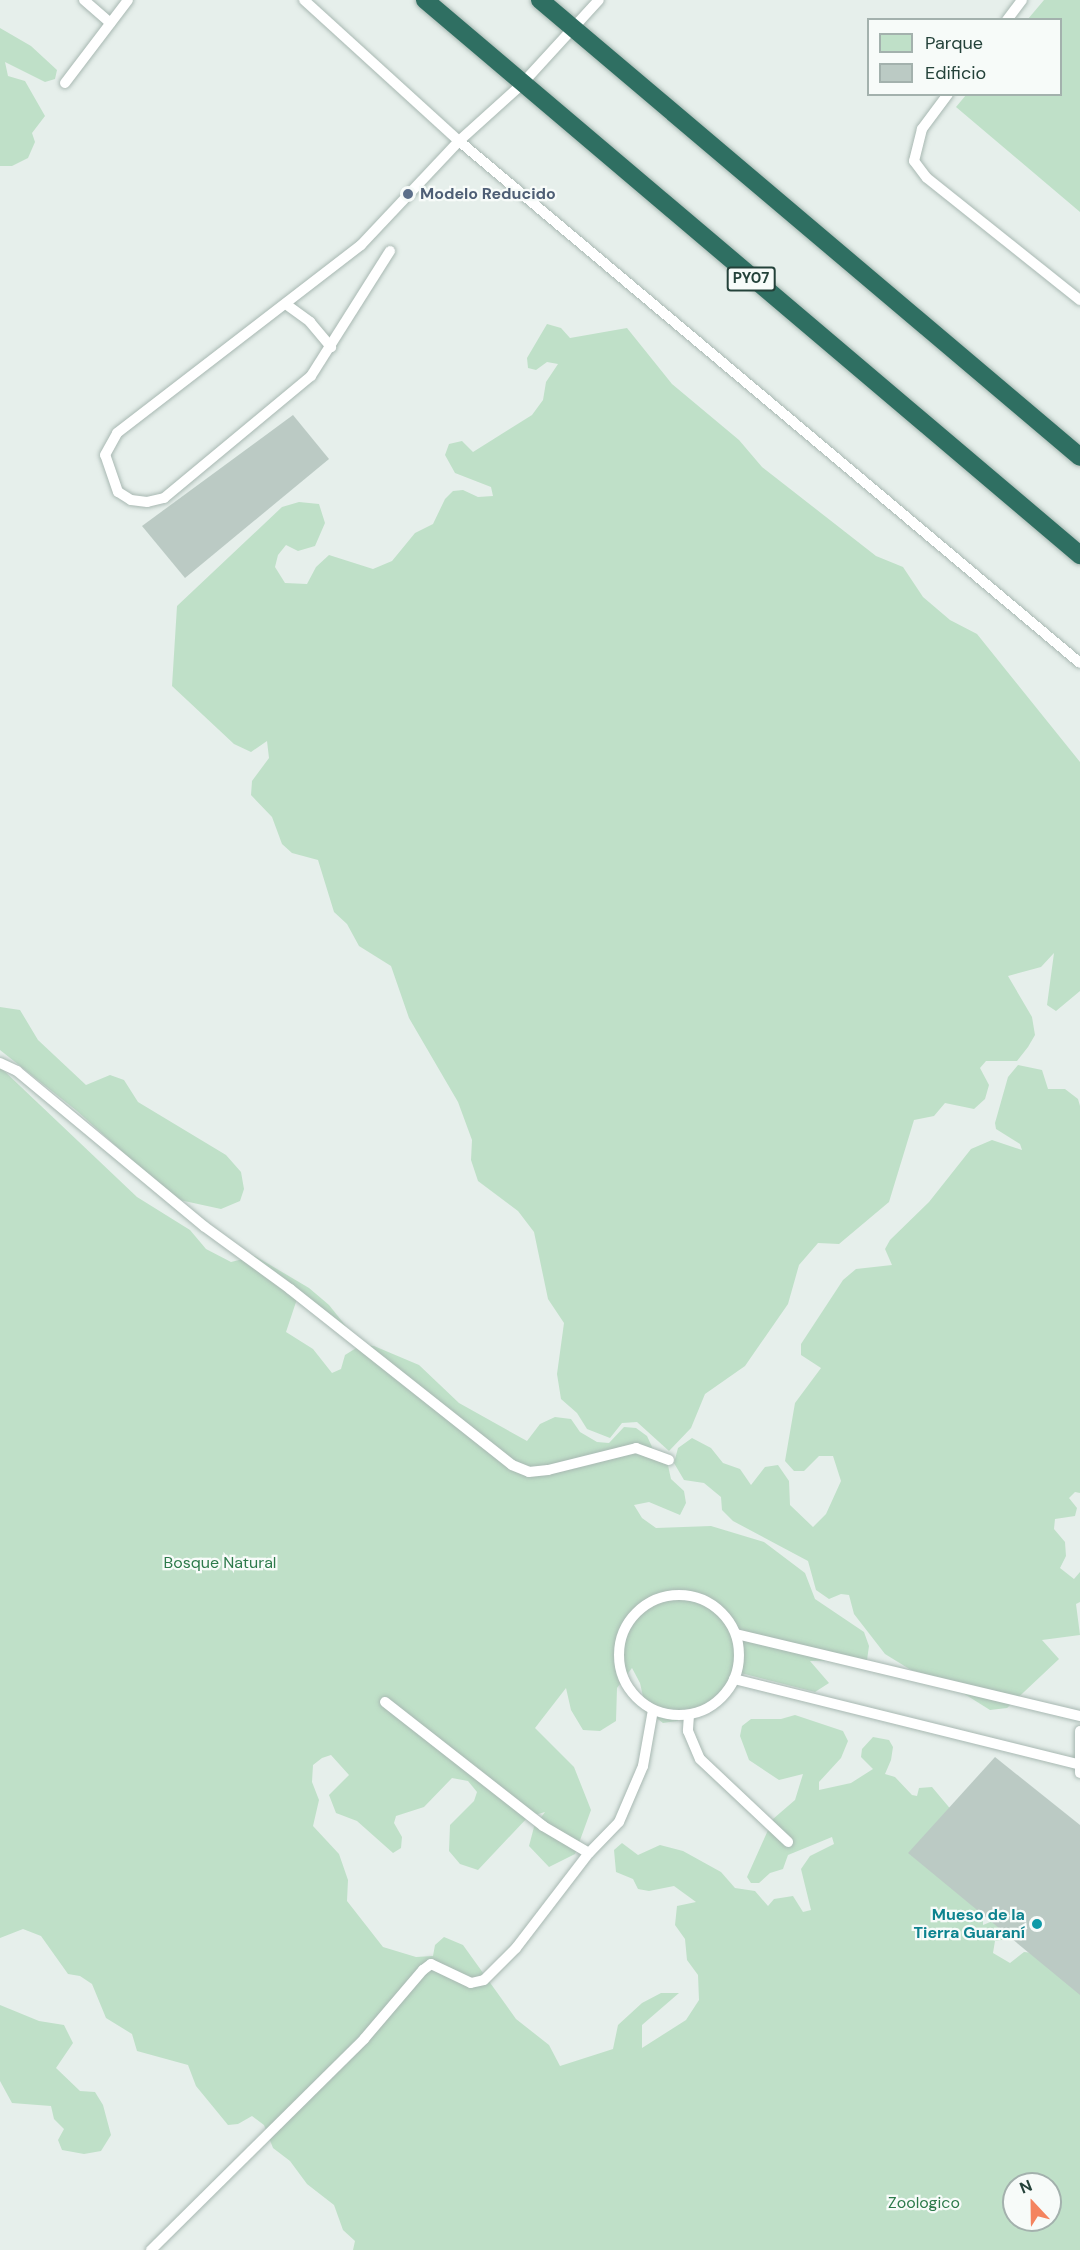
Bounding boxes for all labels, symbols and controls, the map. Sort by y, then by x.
legend [867,18,1062,96]
text: Parque [925,31,983,55]
text: Edificio [925,61,986,85]
place label: Modelo Reducido [420,184,556,204]
marker: Modelo Reducido [401,187,415,201]
road number: PY07 [726,267,777,291]
park label: Bosque Natural [164,1553,276,1573]
place label: Mueso de la Tierra Guaraní [913,1905,1025,1943]
marker: Mueso de la Tierra Guaraní [1030,1917,1044,1931]
north arrow [1002,2172,1062,2232]
text: N [1016,2175,1035,2199]
park label: Zoologico [888,2193,960,2213]

